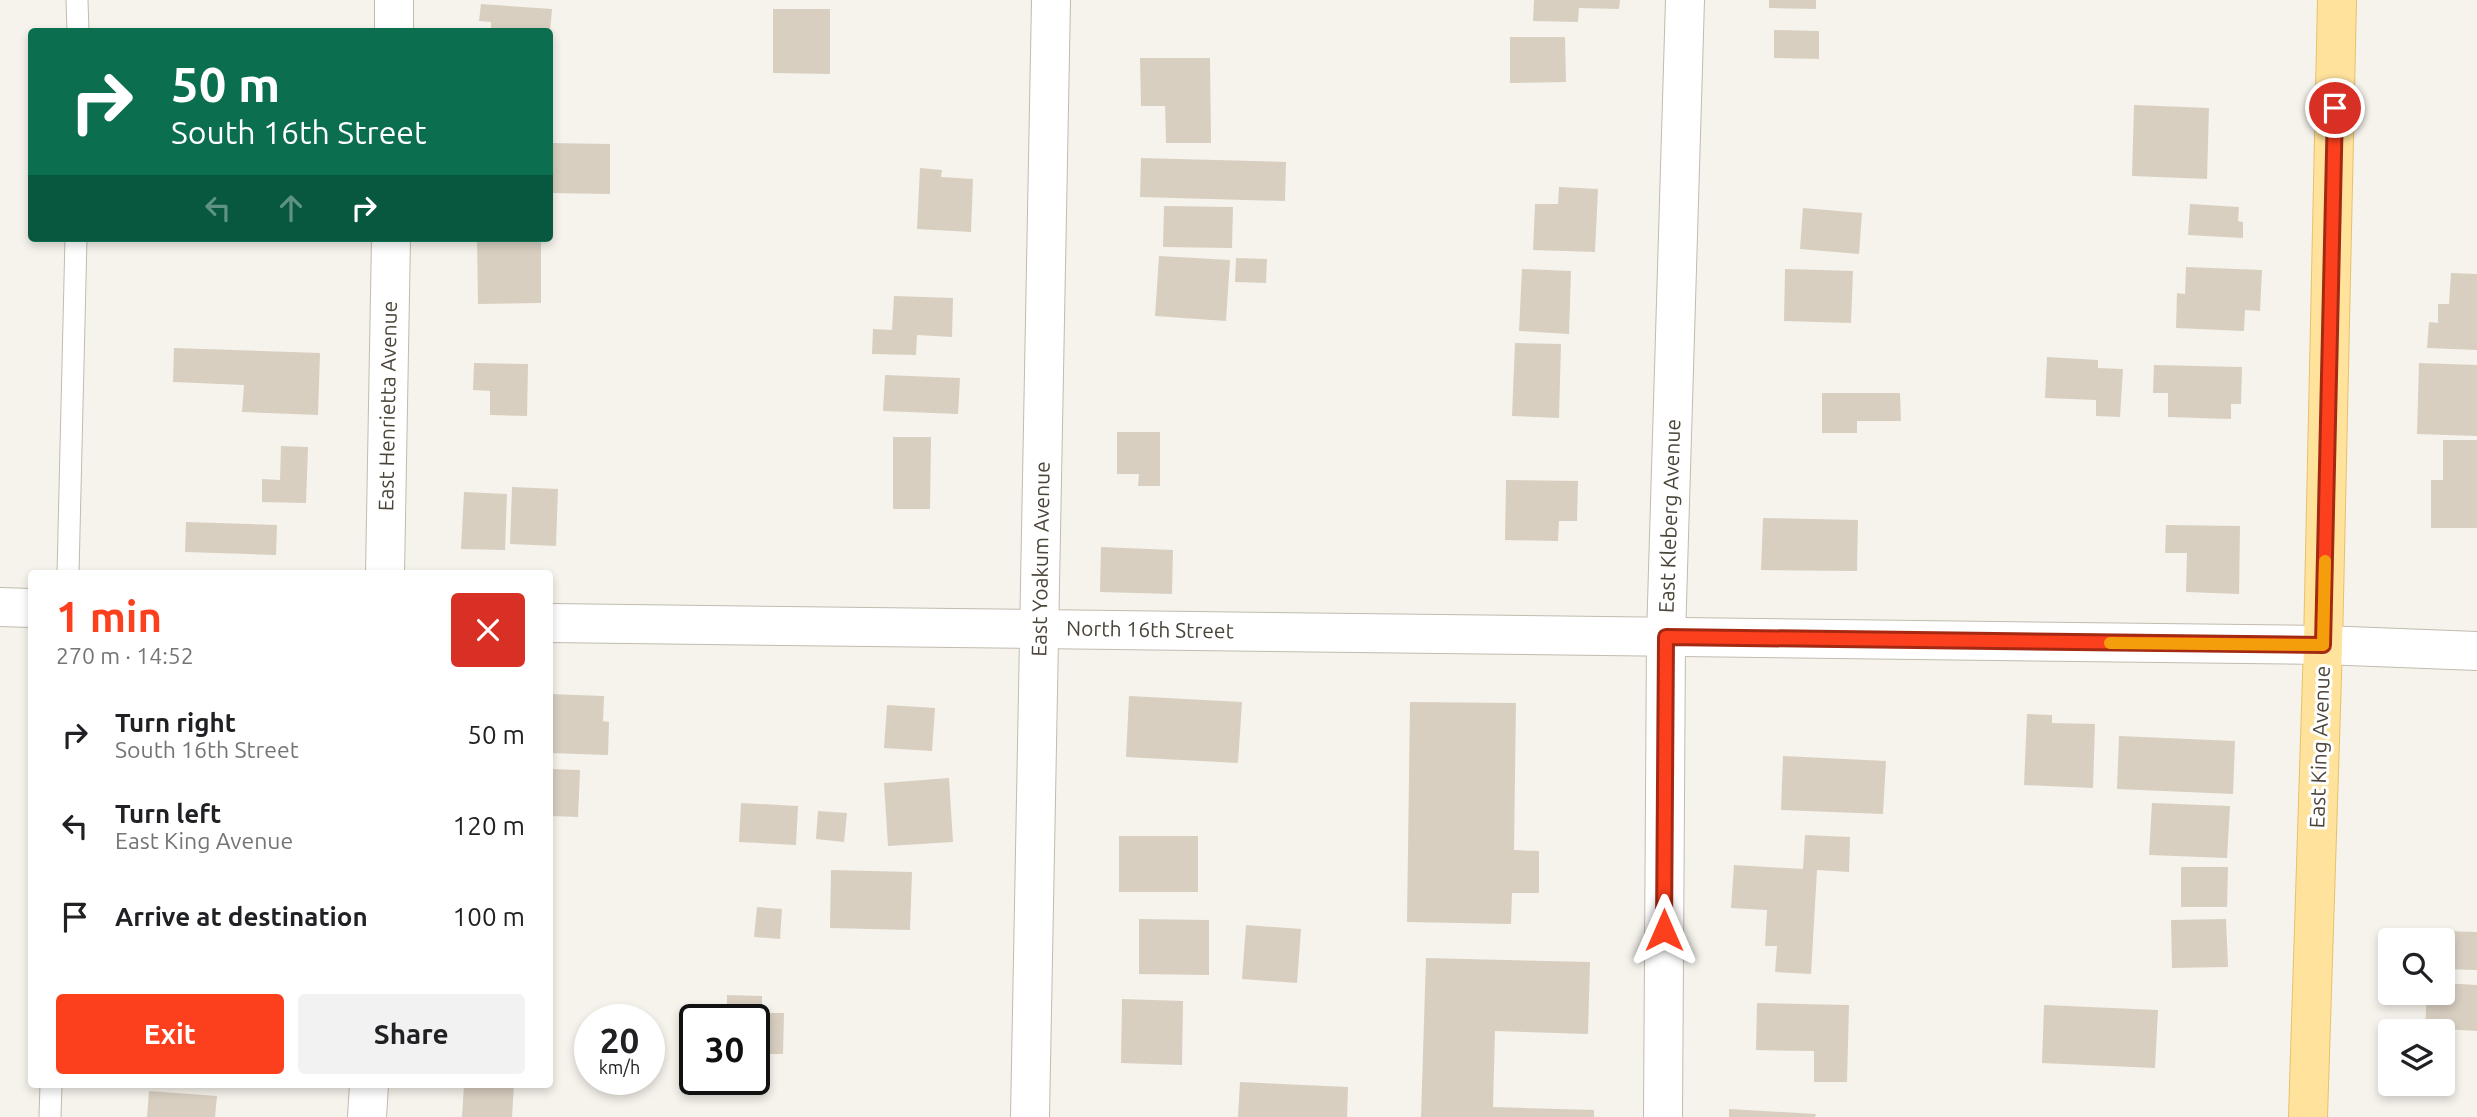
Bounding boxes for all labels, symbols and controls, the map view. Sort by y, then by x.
icon: right [56,56,147,147]
text: 50 m [171,56,280,111]
pin [2305,78,2365,138]
icon: arrive [2316,89,2354,127]
text: South 16th Street [171,114,427,150]
icon: left [199,189,237,227]
icon: ahead [272,189,310,227]
icon: right [345,189,383,227]
street label: East Henrietta Avenue [373,301,401,511]
street label: East Kleberg Avenue [1654,419,1684,613]
street label: East Yoakum Avenue [1026,461,1054,657]
text: 1 min [56,593,162,640]
button: close [451,593,525,667]
street label: North 16th Street [1066,616,1234,642]
text: 270 m · 14:52 [56,643,194,668]
street label: East King Avenue [2304,665,2334,829]
text: Turn right [115,708,236,737]
icon: right [56,716,94,754]
text: 50 m [467,720,525,749]
text: South 16th Street [115,737,299,762]
text: Turn left [115,799,221,828]
icon: left [56,807,94,845]
text: 120 m [453,811,525,840]
text: East King Avenue [115,828,293,853]
position arrow [1627,893,1701,967]
icon: arrive [56,898,94,936]
text: Arrive at destination [115,902,368,931]
text: 100 m [453,902,525,931]
map controls [2378,928,2455,1096]
button: search [2378,928,2455,1005]
button: Exit [56,994,284,1074]
button: Share [298,994,525,1074]
speed limit sign: 30 [679,1004,770,1095]
button: layers [2378,1019,2455,1096]
text: 20 [600,1020,639,1060]
text: km/h [599,1057,640,1077]

